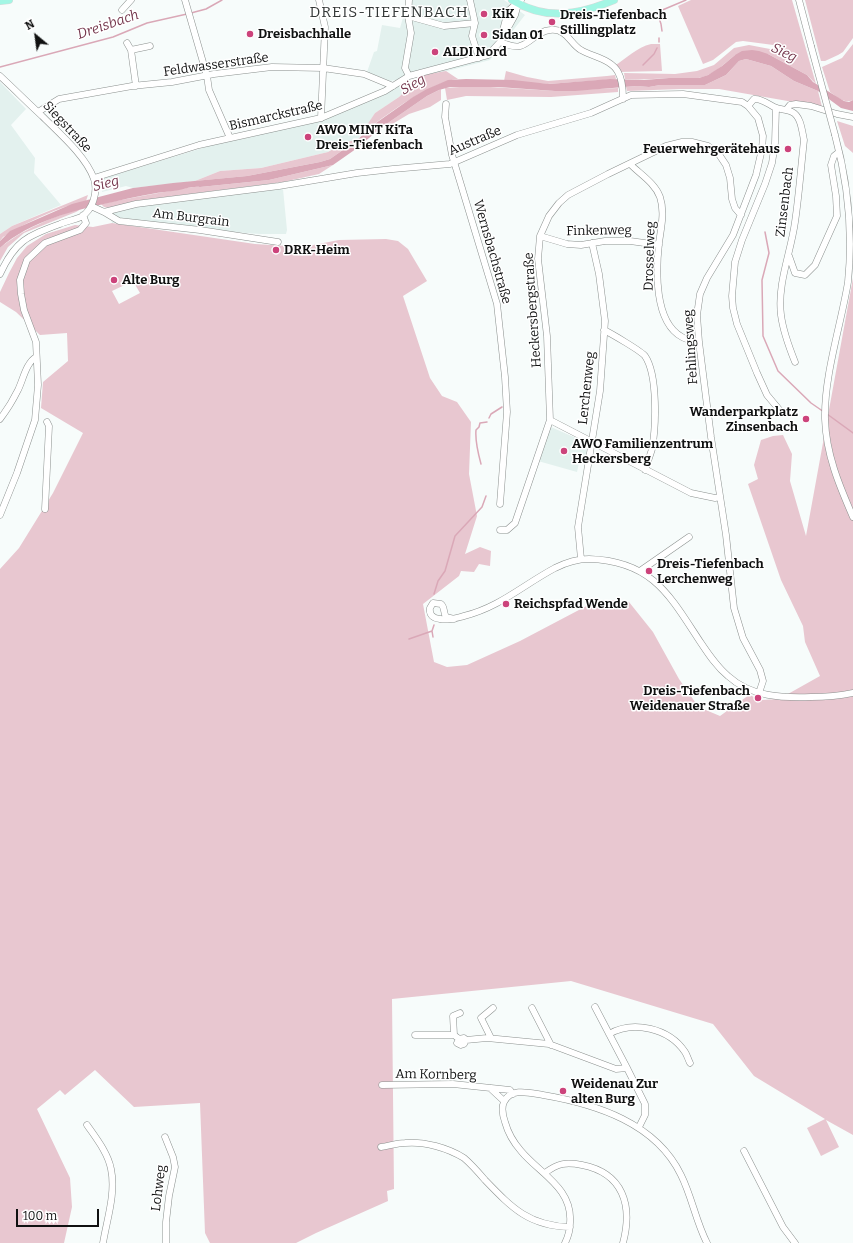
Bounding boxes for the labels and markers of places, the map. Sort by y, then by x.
place label: KiK [492,6,515,22]
place label: Dreis-Tiefenbach Stillingplatz [560,7,667,38]
marker: KiK [479,9,489,19]
marker: Dreis-Tiefenbach Stillingplatz [547,17,557,27]
place label: Dreisbachhalle [258,26,351,42]
place label: Sidan 01 [492,27,543,43]
marker: Dreisbachhalle [245,29,255,39]
marker: Sidan 01 [479,30,489,40]
place label: ALDI Nord [443,44,507,60]
marker: ALDI Nord [430,47,440,57]
place label: AWO MINT KiTa Dreis-Tiefenbach [316,122,423,153]
marker: AWO MINT KiTa Dreis-Tiefenbach [303,132,313,142]
place label: Feuerwehrgerätehaus [643,141,780,157]
marker: Feuerwehrgerätehaus [783,144,793,154]
place label: DRK-Heim [284,242,350,258]
marker: DRK-Heim [271,245,281,255]
place label: Alte Burg [122,272,180,288]
marker: Alte Burg [109,275,119,285]
place label: Wanderparkplatz Zinsenbach [689,404,798,435]
marker: Wanderparkplatz Zinsenbach [801,414,811,424]
place label: AWO Familienzentrum Heckersberg [572,436,713,467]
marker: AWO Familienzentrum Heckersberg [559,446,569,456]
place label: Dreis-Tiefenbach Lerchenweg [657,556,764,587]
marker: Dreis-Tiefenbach Lerchenweg [644,566,654,576]
place label: Reichspfad Wende [514,596,628,612]
marker: Reichspfad Wende [501,599,511,609]
place label: Dreis-Tiefenbach Weidenauer Straße [630,683,750,714]
marker: Dreis-Tiefenbach Weidenauer Straße [753,693,763,703]
place label: Weidenau Zur alten Burg [571,1076,658,1107]
marker: Weidenau Zur alten Burg [558,1086,568,1096]

